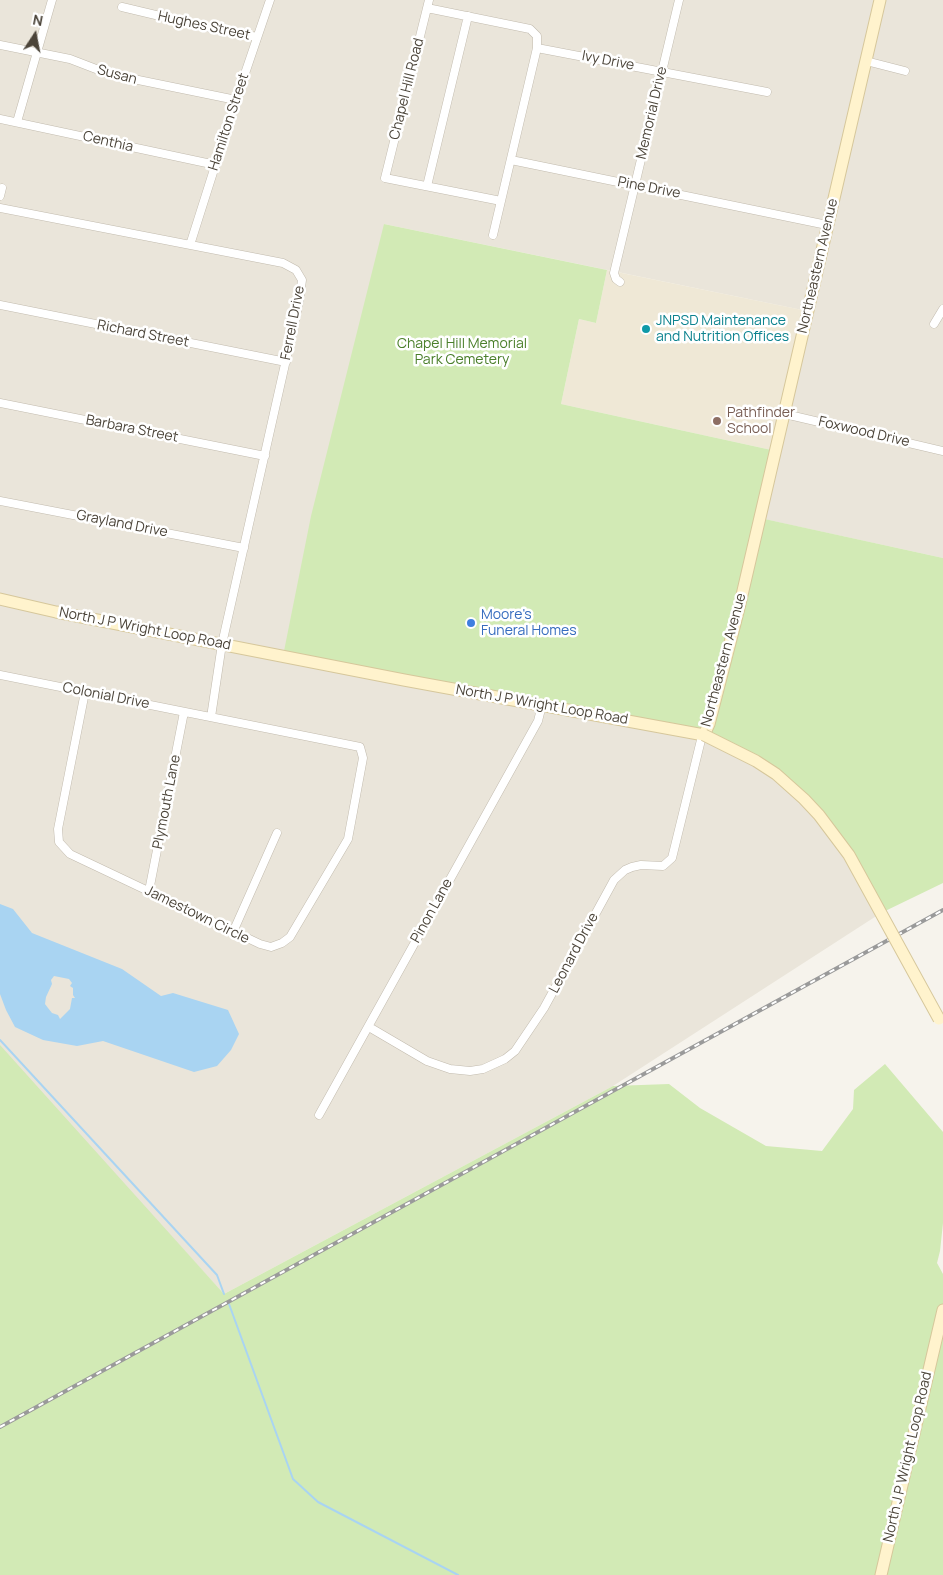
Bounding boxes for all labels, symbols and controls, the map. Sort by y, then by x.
street label: Hughes Street [156,8,252,44]
text: N [31,9,45,30]
north arrow [10,10,60,60]
street label: Chapel Hill Road [386,37,428,141]
street label: Ivy Drive [580,48,636,74]
street label: Susan [95,62,139,88]
street label: Memorial Drive [633,65,671,161]
street label: Hamilton Street [205,71,253,173]
street label: Centhia [81,128,135,156]
street label: Pine Drive [616,174,682,202]
street label: Northeastern Avenue [794,197,842,335]
street label: Ferrell Drive [278,284,308,362]
place label: JNPSD Maintenance and Nutrition Offices [656,313,789,346]
street label: Richard Street [96,317,190,351]
marker: JNPSD Maintenance and Nutrition Offices [640,323,652,335]
park label: Chapel Hill Memorial Park Cemetery [397,336,527,368]
place label: Pathfinder School [727,405,795,438]
street label: Barbara Street [84,412,180,446]
street label: Foxwood Drive [817,413,911,451]
marker: Pathfinder School [711,415,723,427]
street label: Grayland Drive [75,507,169,541]
street label: Northeastern Avenue [698,591,750,729]
street label: North J P Wright Loop Road [58,604,232,654]
place label: Moore's Funeral Homes [481,607,577,640]
marker: Moore's Funeral Homes [465,617,477,629]
street label: Colonial Drive [61,679,151,713]
street label: North J P Wright Loop Road [455,682,629,728]
street label: Plymouth Lane [150,753,184,851]
street label: Pinon Lane [407,876,457,946]
street label: Jamestown Circle [142,882,252,948]
street label: Leonard Drive [546,910,602,996]
street label: North J P Wright Loop Road [880,1370,936,1544]

